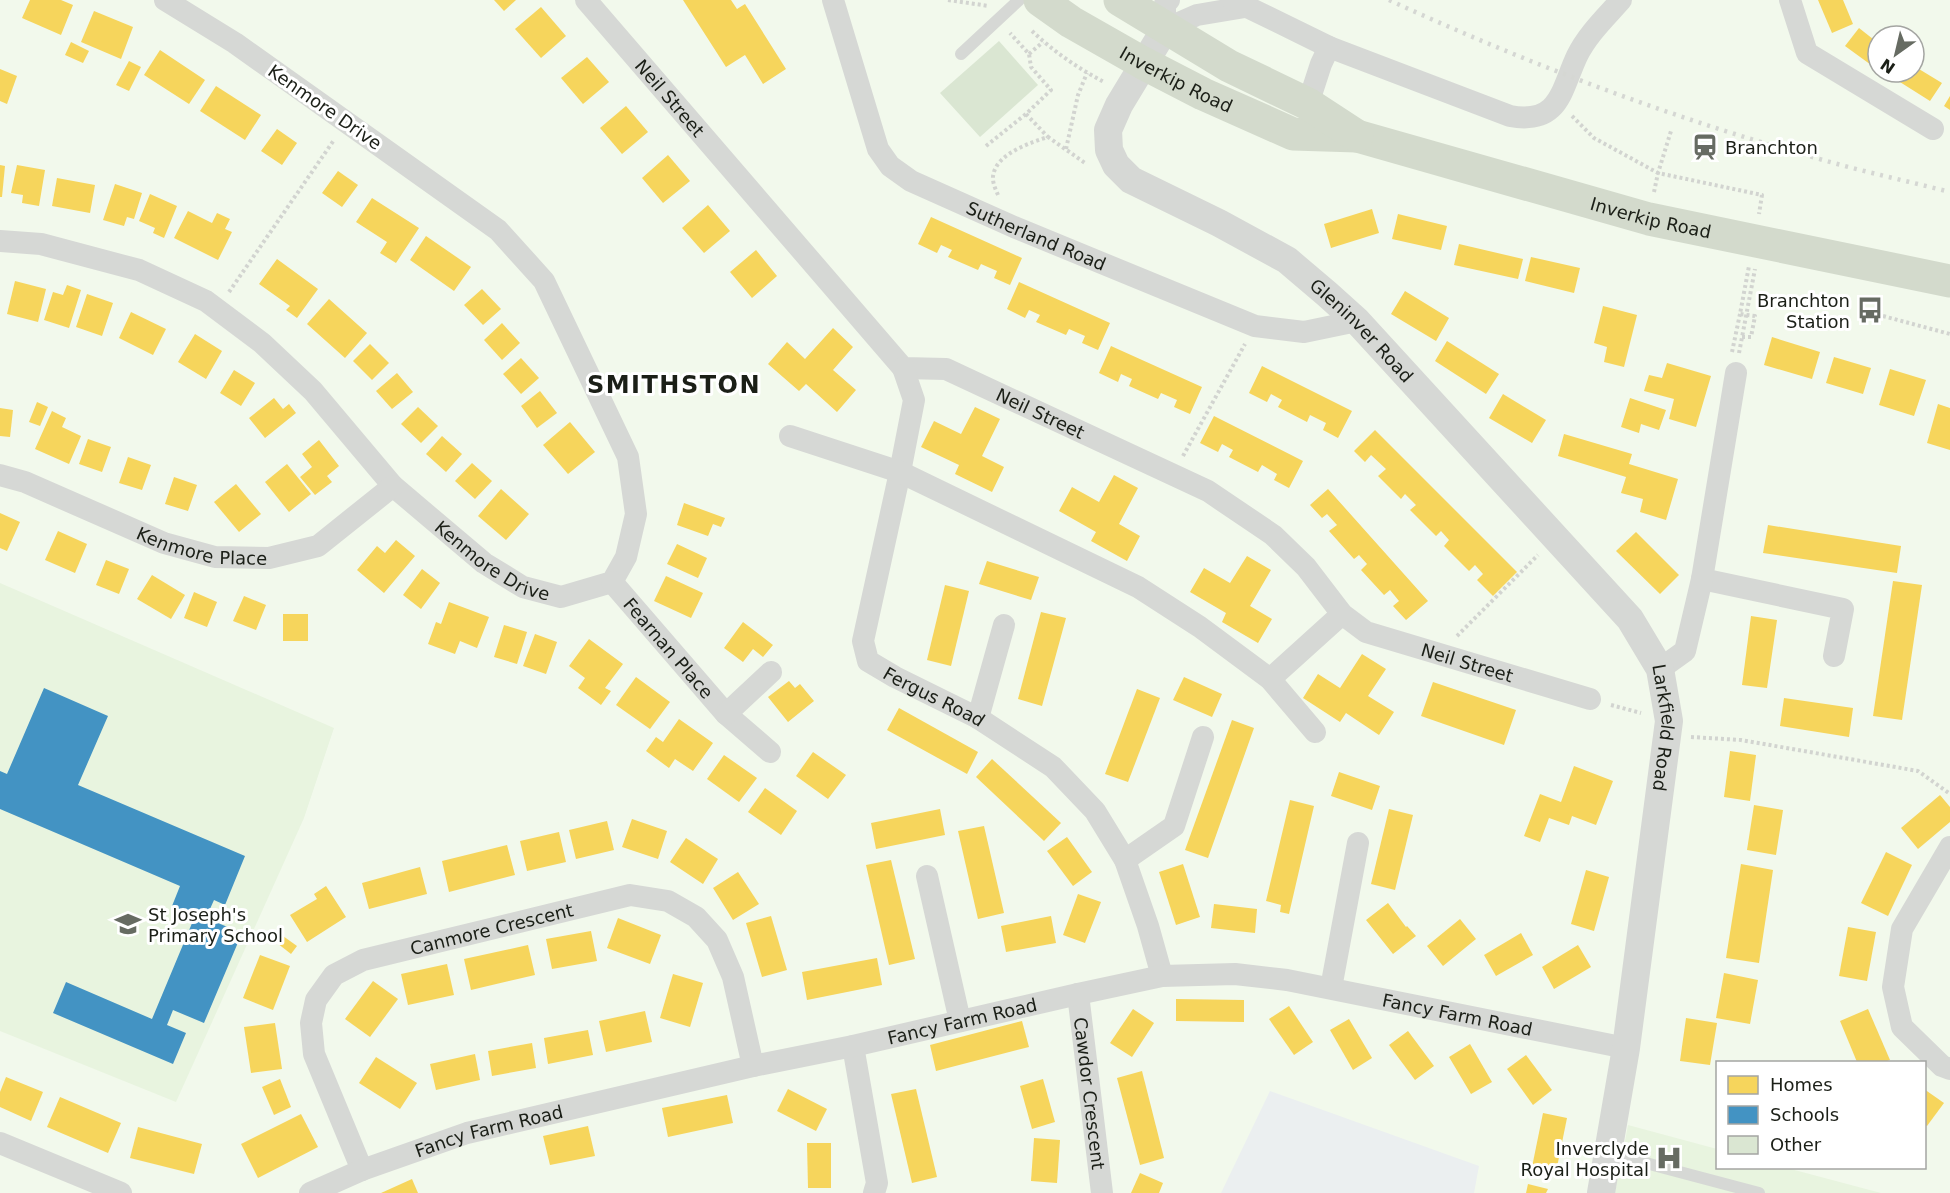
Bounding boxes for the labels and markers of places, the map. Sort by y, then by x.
station icon: Branchton [1690,132,1720,162]
place label: Branchton [1725,137,1818,158]
place label: Branchton Station [1757,290,1850,332]
bus stop icon: Branchton Station [1855,295,1885,325]
place label: St Joseph's Primary School [148,904,283,946]
school or university icon: St Joseph's Primary School [113,909,143,939]
place label: Inverclyde Royal Hospital [1520,1138,1649,1180]
hospital icon: Inverclyde Royal Hospital [1654,1143,1684,1173]

